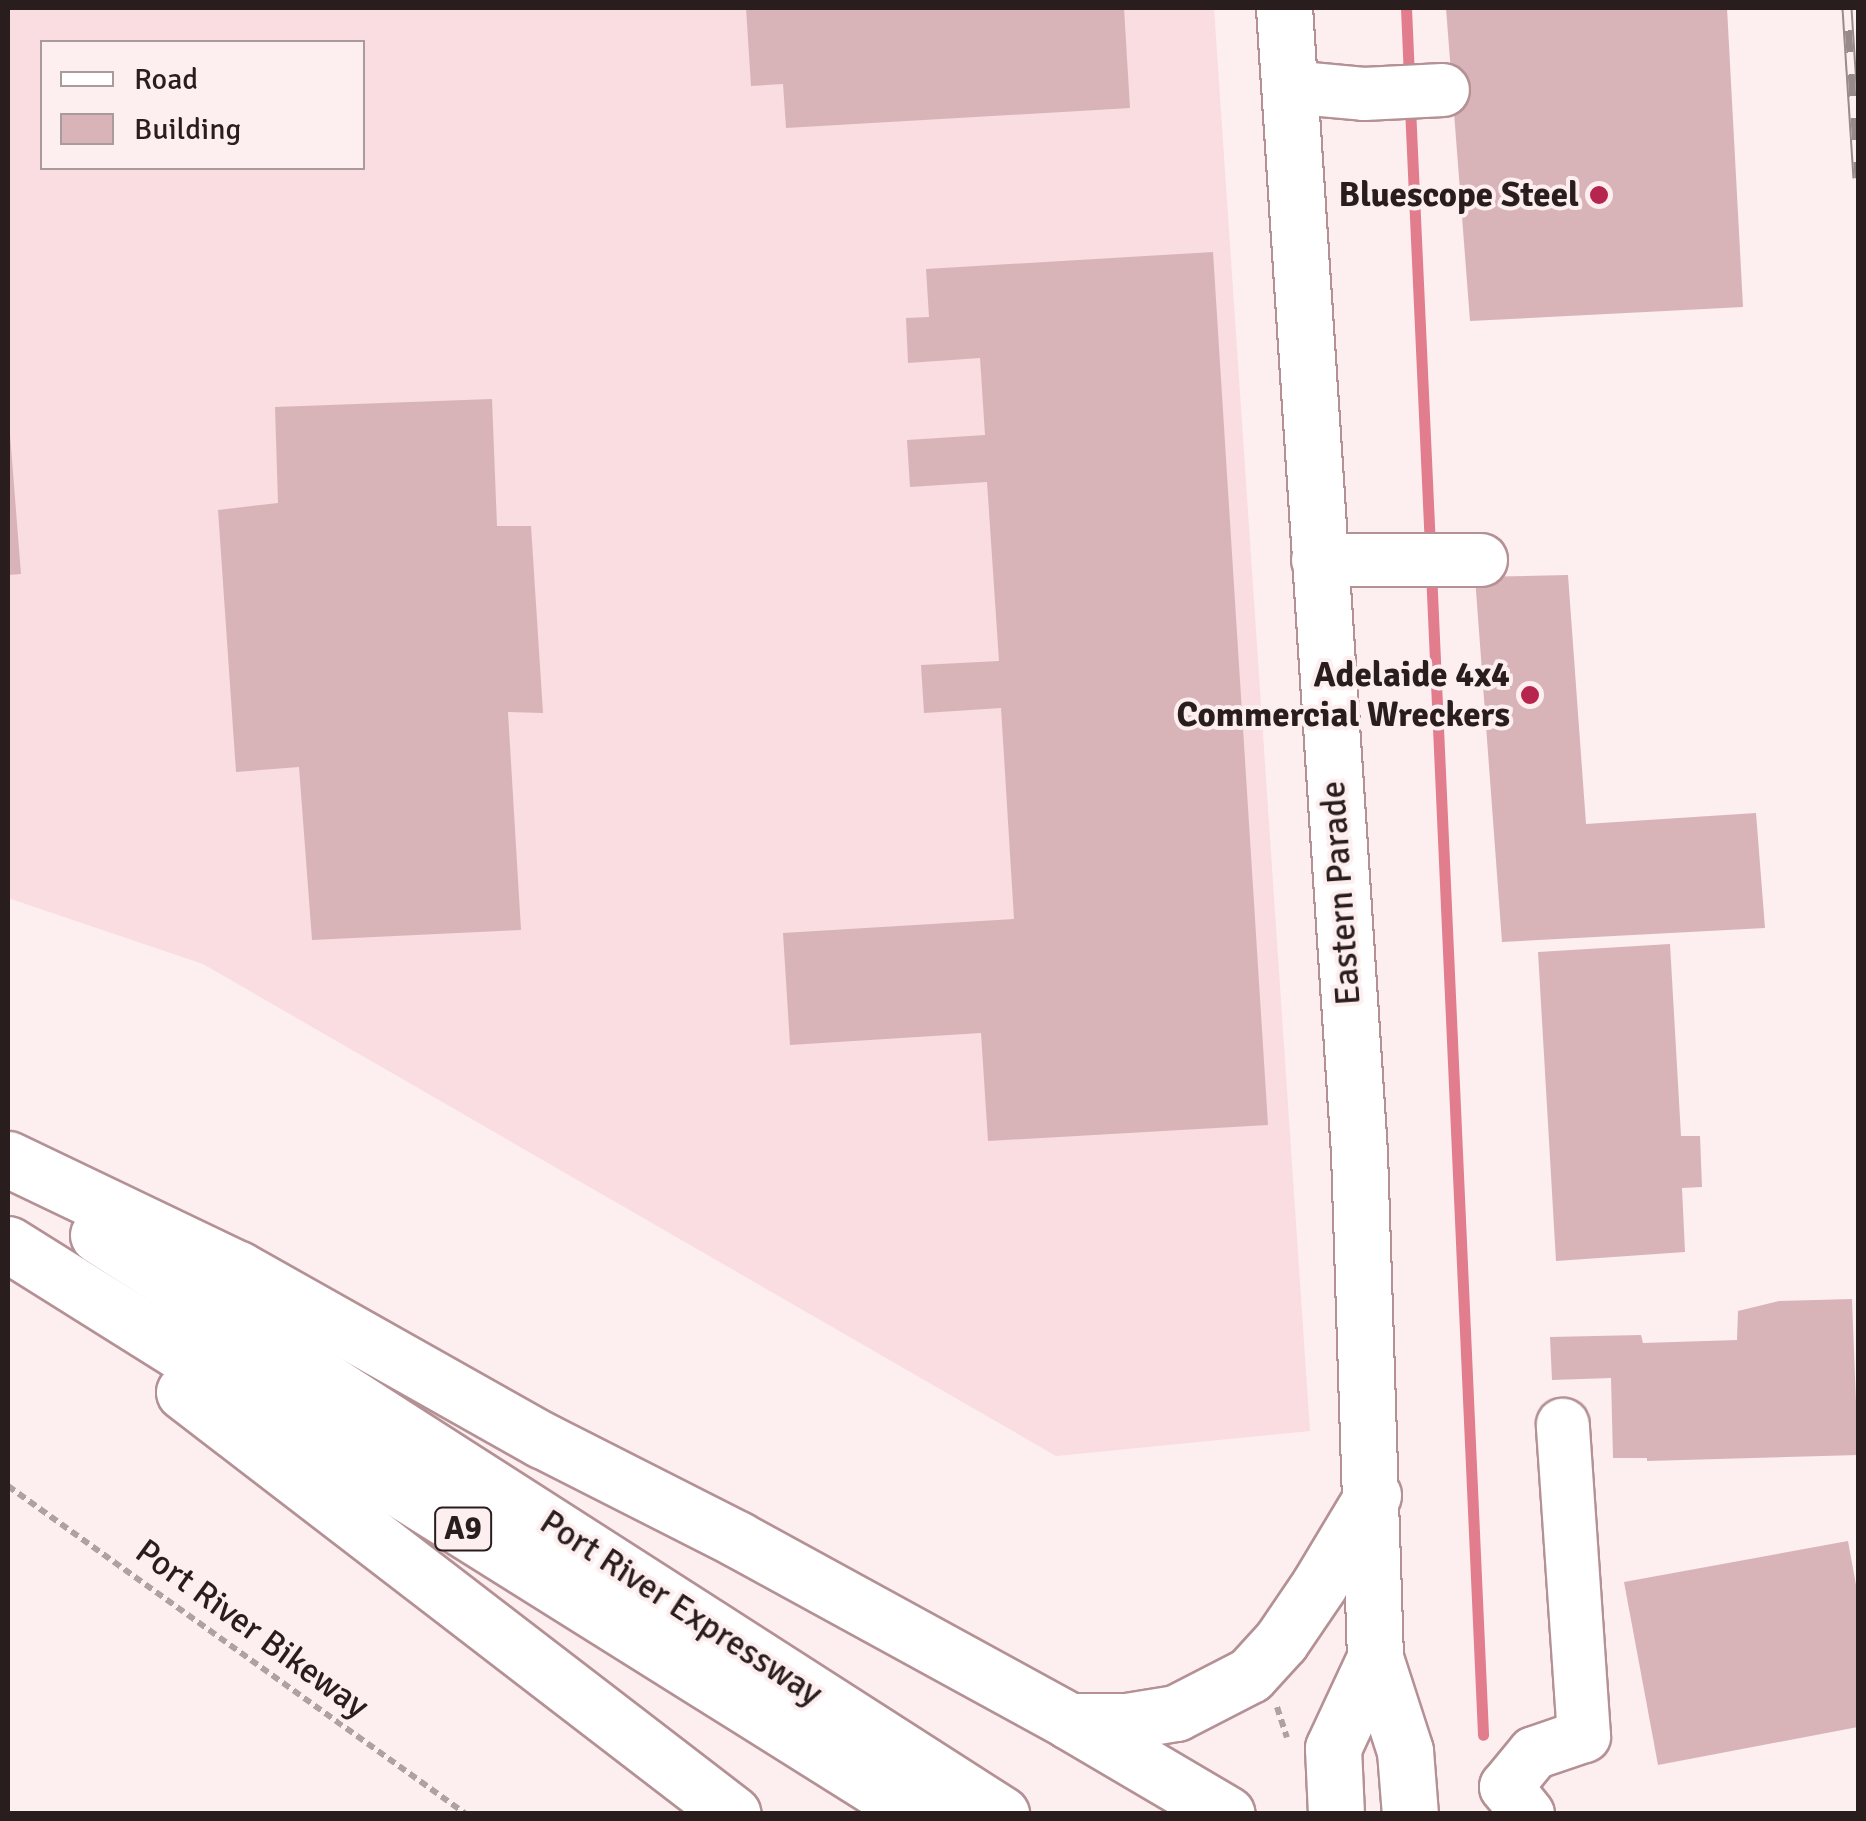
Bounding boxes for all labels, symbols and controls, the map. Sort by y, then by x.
legend [40,40,365,170]
text: Road [134,61,198,98]
text: Building [134,111,241,148]
place label: Bluescope Steel [1338,174,1579,216]
marker: Bluescope Steel [1588,184,1610,206]
place label: Adelaide 4x4 Commercial Wreckers [1176,654,1510,736]
marker: Adelaide 4x4 Commercial Wreckers [1519,684,1541,706]
street label: Eastern Parade [1312,779,1370,1007]
street label: Port River Expressway [532,1501,830,1715]
road number: A9 [433,1502,493,1556]
street label: Port River Bikeway [127,1530,377,1728]

